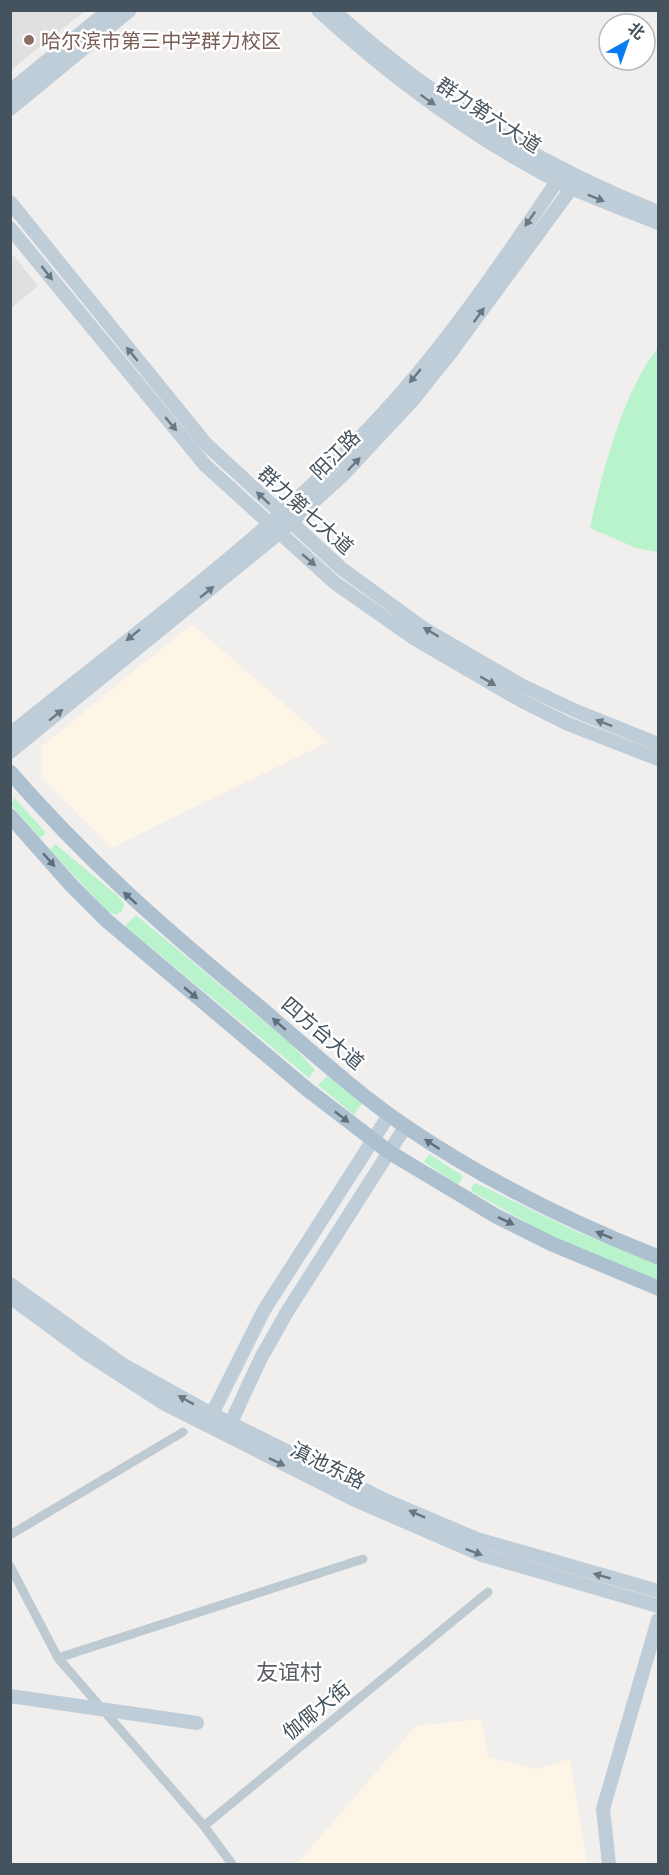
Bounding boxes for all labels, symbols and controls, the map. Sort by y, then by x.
north arrow [597,12,657,72]
text: 北 [623,17,650,44]
place label: 哈尔滨市第三中学群力校区 [41,27,281,54]
marker: 哈尔滨市第三中学群力校区 [22,33,36,47]
street label: 群力第六大道 [431,71,547,159]
one-way arrow [420,94,436,106]
one-way arrow [588,193,606,203]
one-way arrow [525,211,537,226]
one-way arrow [40,266,52,281]
one-way arrow [473,307,485,322]
one-way arrow [126,347,139,362]
one-way arrow [409,368,422,383]
one-way arrow [164,416,177,431]
street label: 阳江路 [304,423,366,485]
one-way arrow [346,457,360,471]
street label: 群力第七大道 [252,460,360,560]
one-way arrow [256,492,271,505]
one-way arrow [302,554,317,567]
one-way arrow [199,586,214,599]
one-way arrow [125,628,140,640]
one-way arrow [423,628,440,638]
one-way arrow [480,676,497,686]
one-way arrow [48,709,64,722]
one-way arrow [595,717,613,727]
one-way arrow [42,852,55,867]
one-way arrow [123,892,138,905]
one-way arrow [184,986,199,998]
street label: 四方台大道 [276,991,370,1075]
one-way arrow [272,1018,287,1031]
one-way arrow [334,1110,350,1123]
one-way arrow [424,1139,440,1150]
one-way arrow [498,1216,515,1226]
one-way arrow [595,1230,613,1240]
one-way arrow [177,1395,194,1405]
street label: 滇池东路 [286,1435,370,1495]
one-way arrow [269,1457,286,1466]
one-way arrow [408,1509,426,1519]
one-way arrow [465,1547,483,1557]
one-way arrow [593,1571,611,1580]
district label: 友谊村 [256,1656,322,1686]
street label: 伽倻大街 [276,1674,356,1746]

